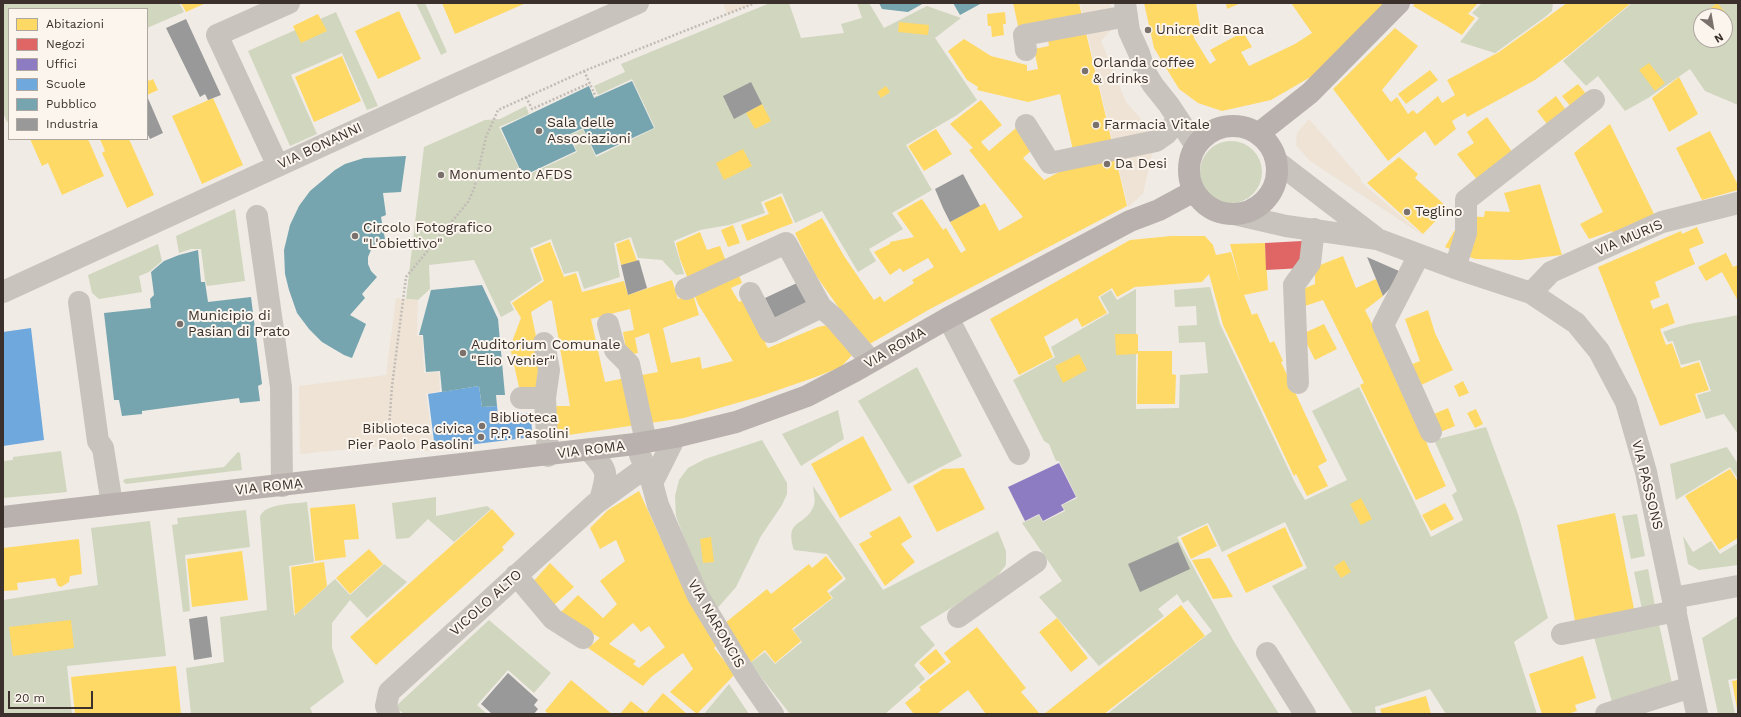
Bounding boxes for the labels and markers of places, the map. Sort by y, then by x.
place label: Unicredit Banca [1156,22,1264,38]
marker: Unicredit Banca [1143,25,1153,35]
place label: Orlanda coffee & drinks [1093,55,1195,88]
marker: Orlanda coffee & drinks [1080,66,1090,76]
place label: Sala delle Associazioni [547,115,631,148]
place label: Farmacia Vitale [1104,117,1210,133]
marker: Farmacia Vitale [1091,120,1101,130]
marker: Sala delle Associazioni [534,126,544,136]
place label: Da Desi [1115,156,1167,172]
marker: Da Desi [1102,159,1112,169]
place label: Monumento AFDS [449,167,572,183]
marker: Monumento AFDS [436,170,446,180]
place label: Teglino [1415,204,1463,220]
marker: Teglino [1402,207,1412,217]
place label: Circolo Fotografico "L'obiettivo" [363,220,492,252]
marker: Circolo Fotografico "L'obiettivo" [350,231,360,241]
place label: Municipio di Pasian di Prato [188,308,290,340]
marker: Municipio di Pasian di Prato [175,319,185,329]
place label: Auditorium Comunale "Elio Venier" [471,337,621,370]
marker: Auditorium Comunale "Elio Venier" [458,348,468,358]
place label: Biblioteca P.P. Pasolini [490,410,569,442]
place label: Biblioteca civica Pier Paolo Pasolini [347,421,473,454]
marker: Biblioteca P.P. Pasolini [477,421,487,431]
marker: Biblioteca civica Pier Paolo Pasolini [476,432,486,442]

